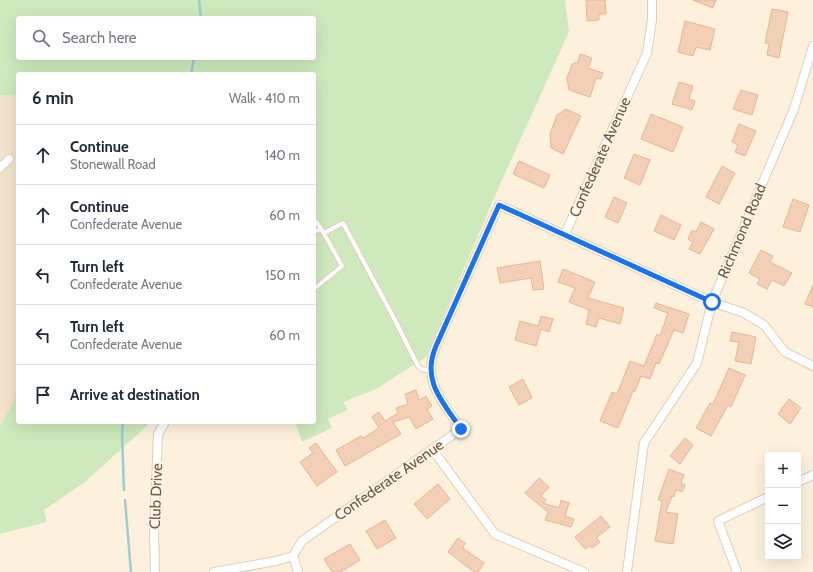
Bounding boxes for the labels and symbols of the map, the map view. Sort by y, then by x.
street label: Confederate Avenue [565,94,635,220]
street label: Richmond Road [714,181,770,281]
route start [703,293,721,311]
route end [452,420,470,438]
street label: Confederate Avenue [331,435,447,524]
street label: Club Drive [146,462,166,529]

